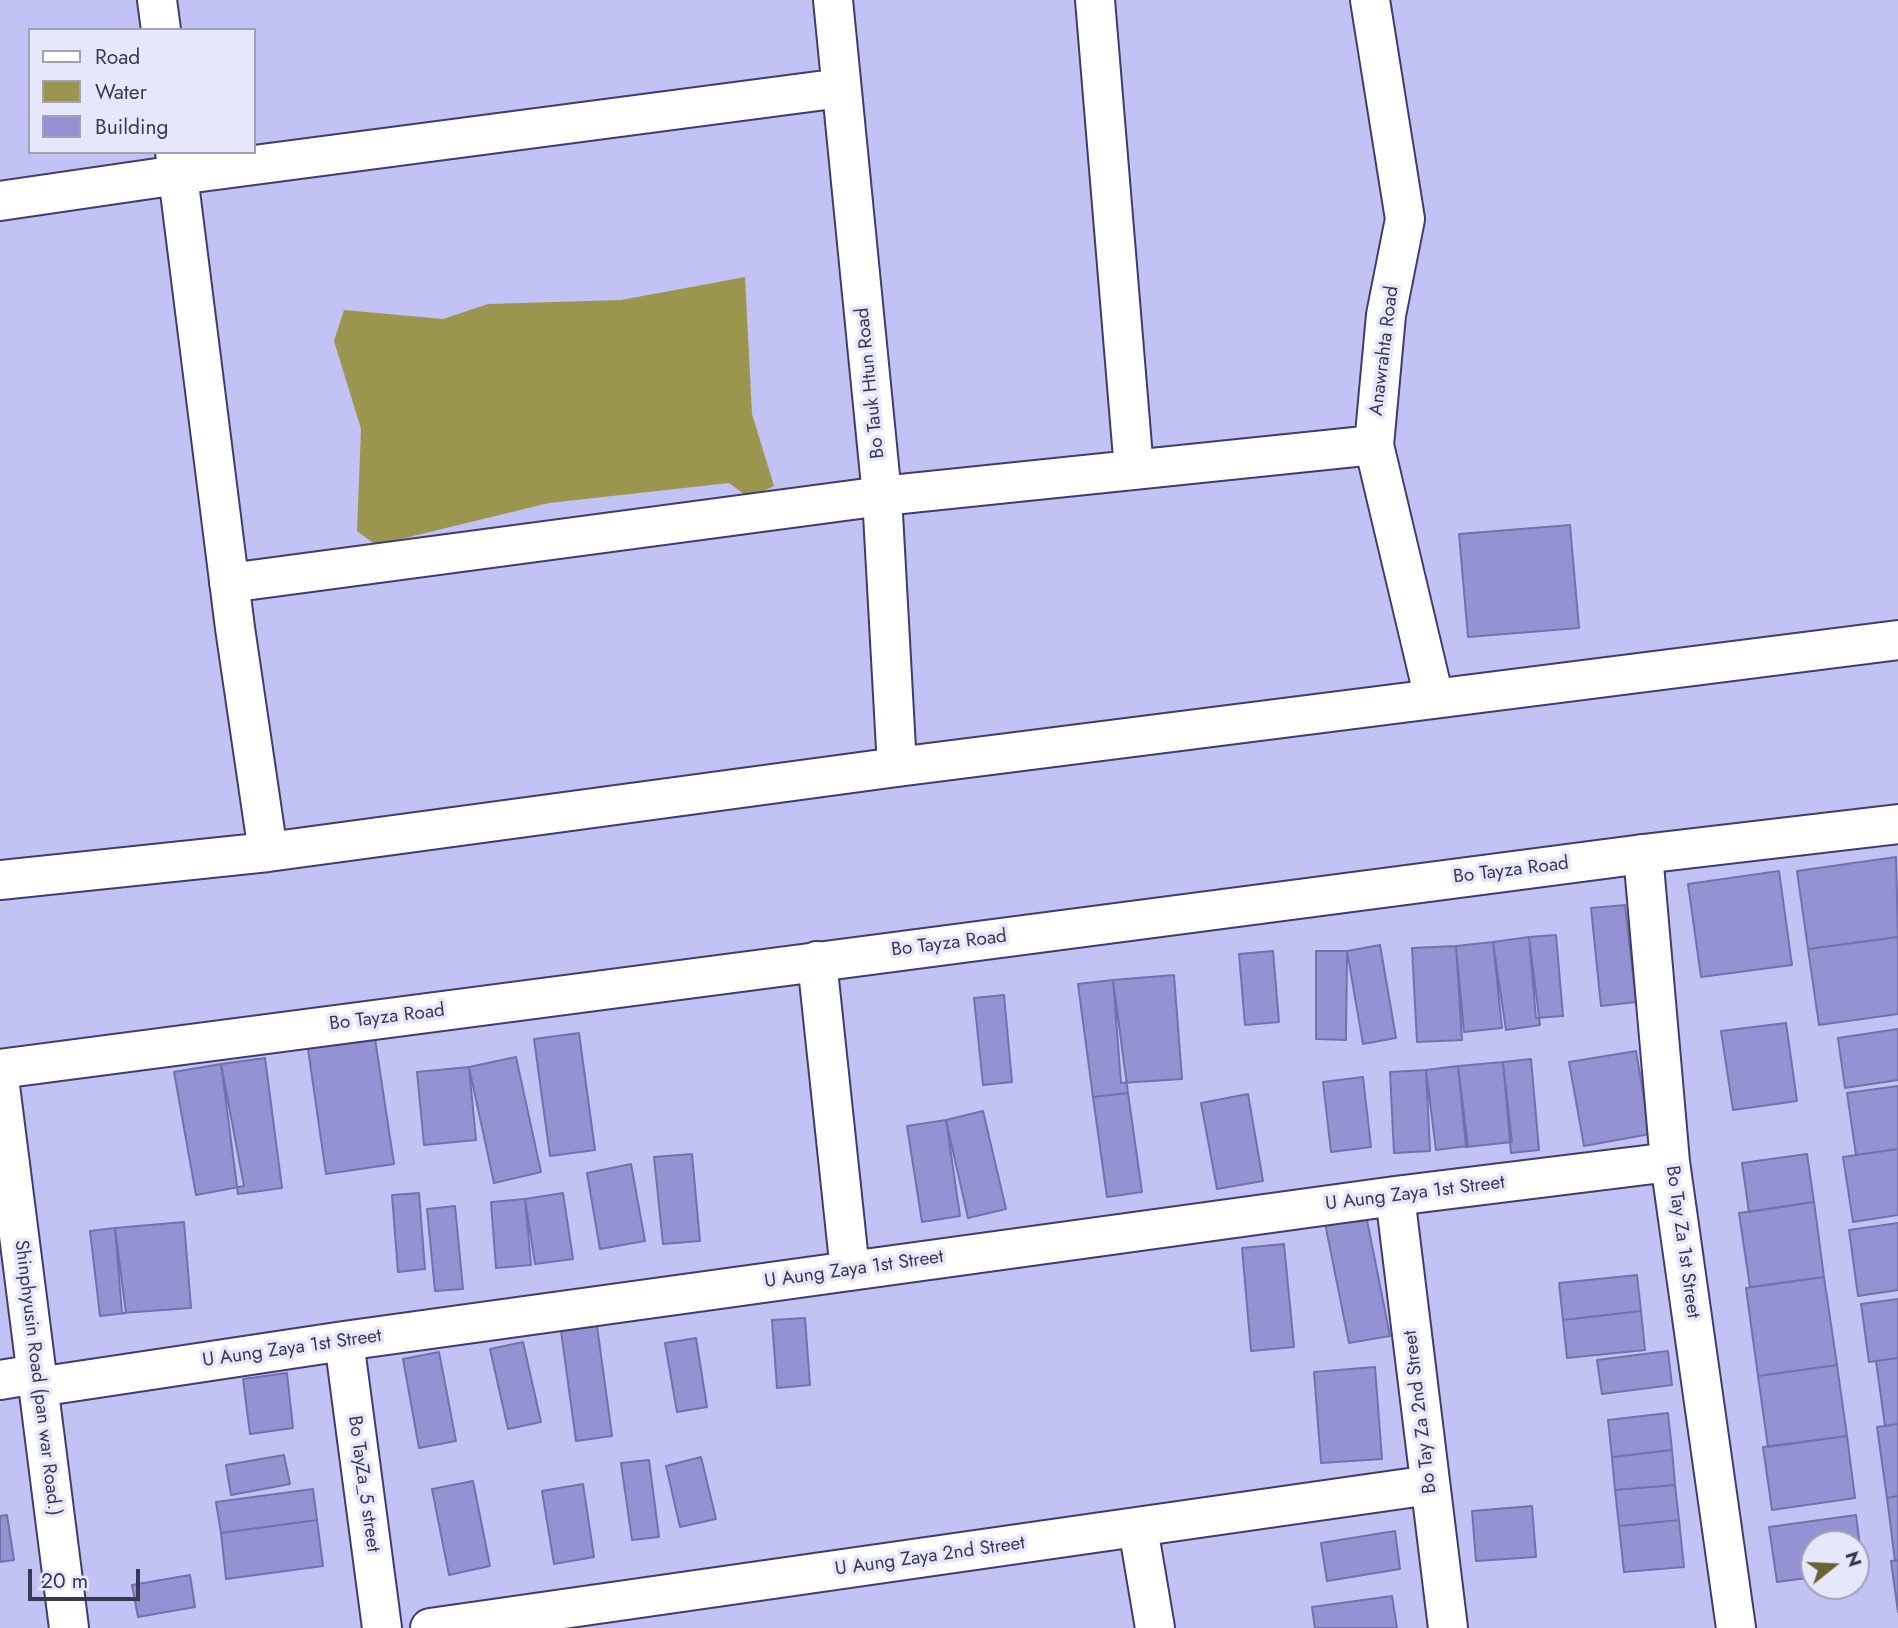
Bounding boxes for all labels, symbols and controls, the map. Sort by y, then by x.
legend [28,28,256,154]
text: Road [95,42,140,72]
text: Water [95,77,147,107]
text: Building [95,112,168,142]
street label: Anawrahta Road [1366,285,1404,417]
street label: Bo Tauk Htun Road [852,306,890,460]
street label: Bo Tayza Road [1452,853,1570,889]
street label: Bo Tayza Road [890,926,1008,962]
street label: Bo Tayza Road [328,1000,446,1036]
street label: Bo Tay Za 1st Street [1660,1164,1704,1320]
street label: U Aung Zaya 1st Street [1324,1172,1506,1216]
street label: Shinphyusin Road (pan war Road.) [9,1239,65,1517]
street label: U Aung Zaya 1st Street [763,1246,945,1294]
street label: U Aung Zaya 1st Street [201,1325,383,1373]
street label: Bo Tay Za 2nd Street [1400,1329,1442,1495]
street label: Bo TayZa_5 street [342,1414,384,1554]
north arrow [1800,1530,1870,1600]
street label: U Aung Zaya 2nd Street [834,1532,1026,1582]
text: N [1838,1548,1869,1570]
scale bar [32,1554,144,1598]
text: 20 m [41,1566,88,1596]

